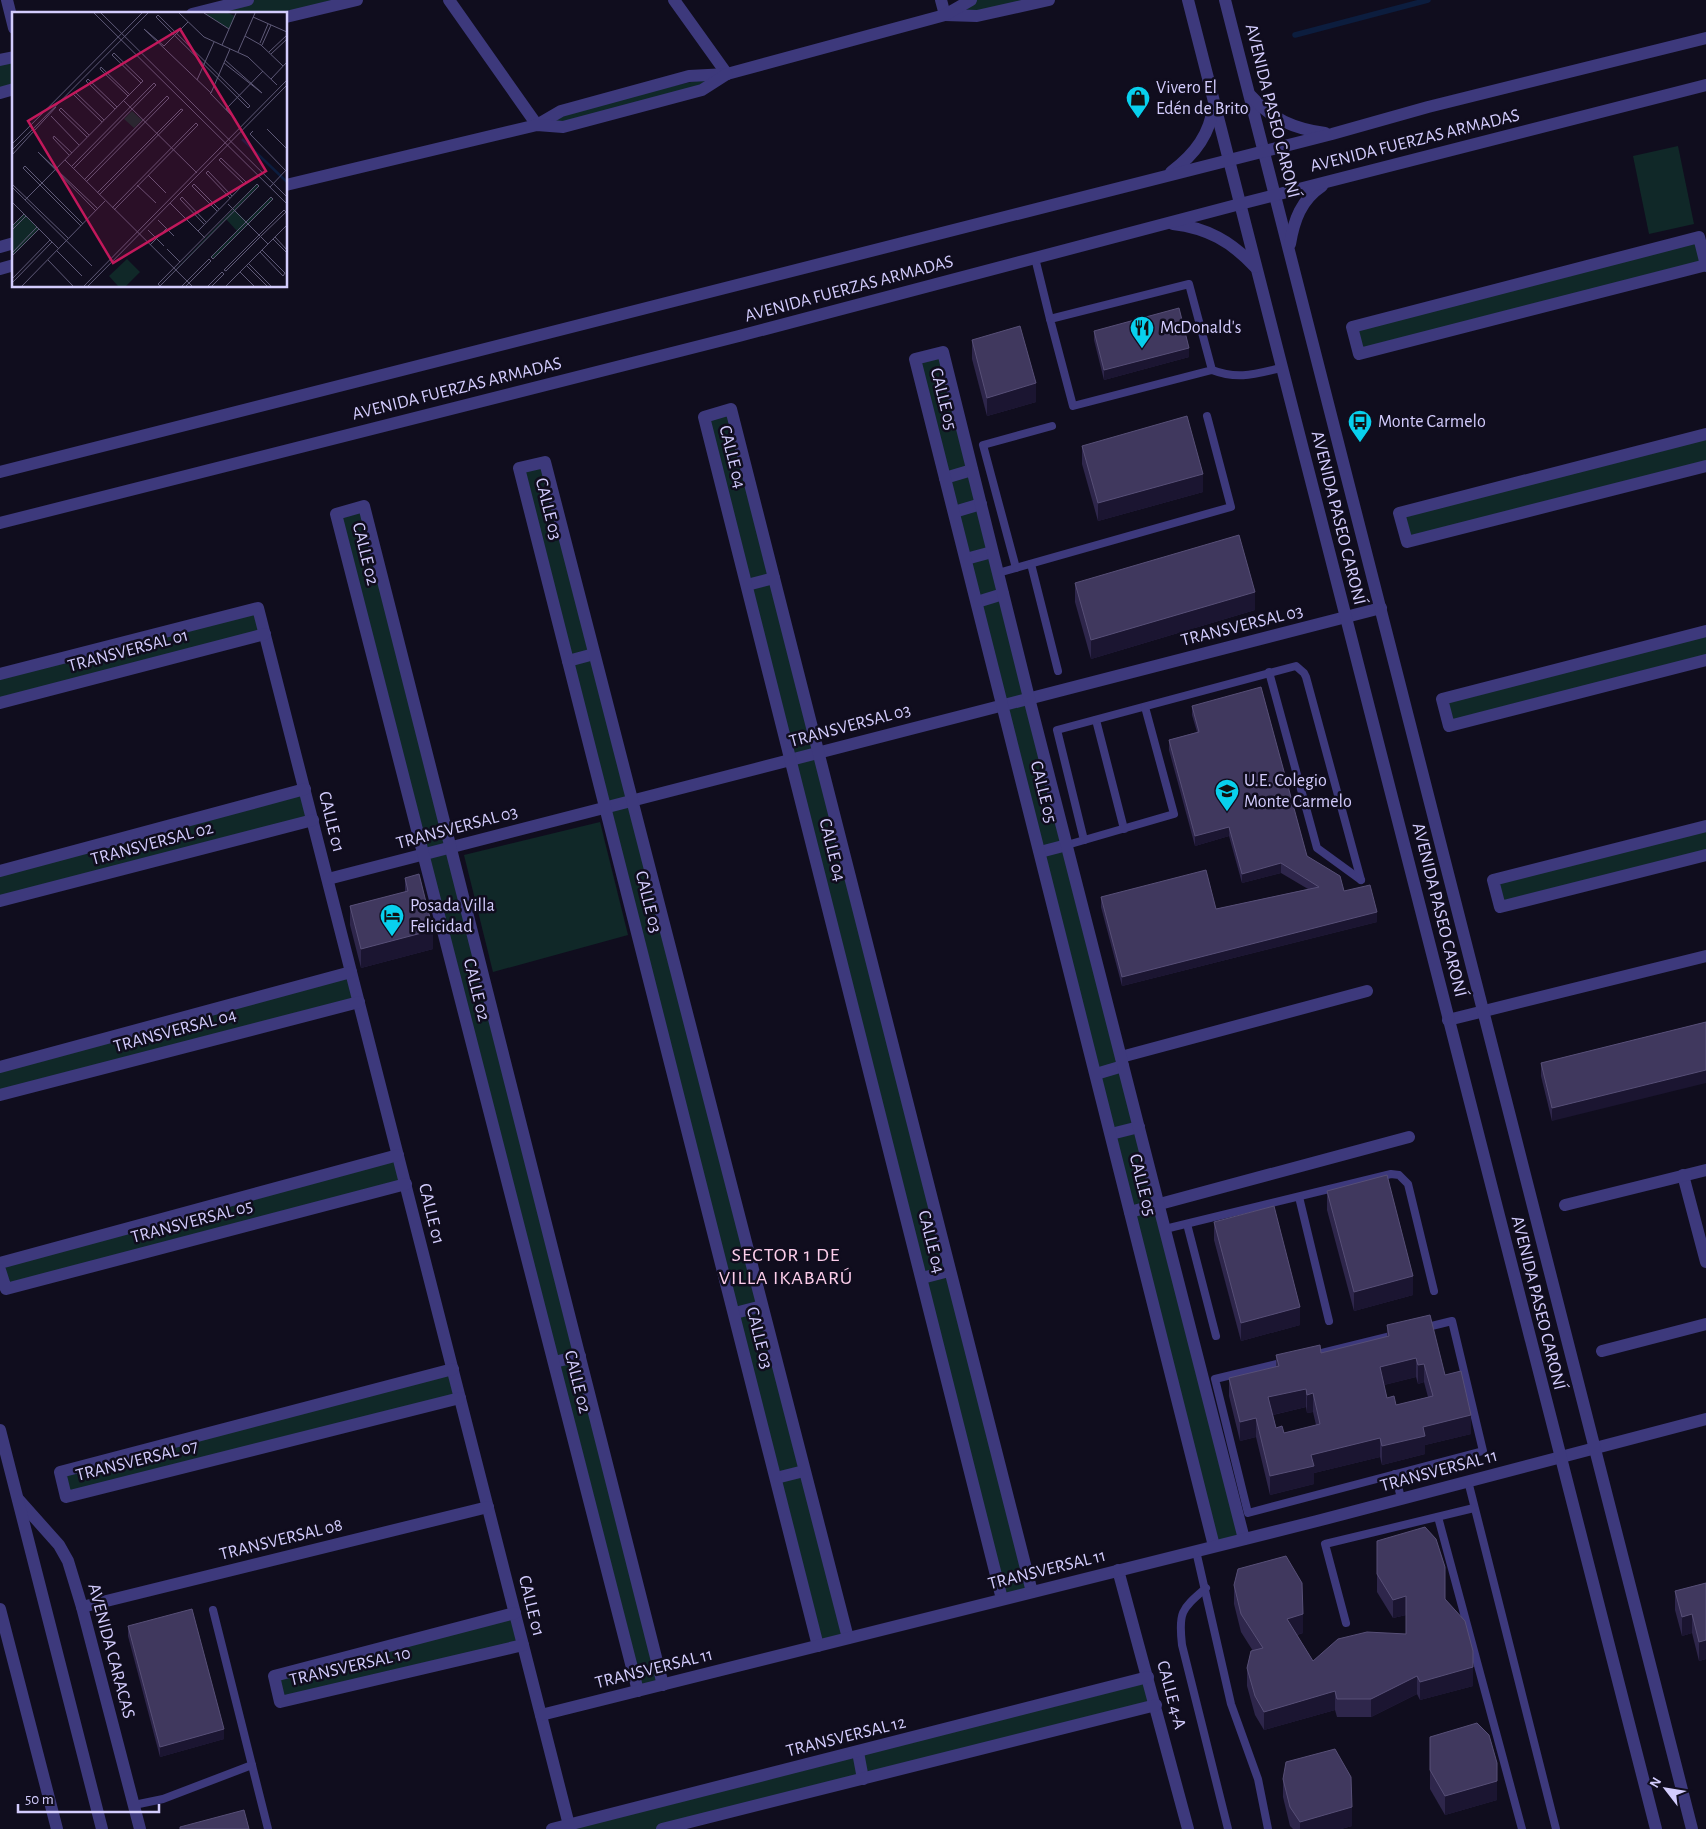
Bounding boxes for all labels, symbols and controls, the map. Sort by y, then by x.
inset map [12,12,288,288]
street label: AVENIDA PASEO CARONÍ [1242,21,1305,200]
place label: Vivero El Edén de Brito [1156,79,1249,118]
shop icon: Vivero El Edén de Brito [1125,85,1151,119]
street label: AVENIDA FUERZAS ARMADAS [1308,106,1522,176]
street label: AVENIDA FUERZAS ARMADAS [743,252,955,326]
restaurant icon: McDonald's [1129,315,1155,349]
place label: McDonald's [1160,319,1242,337]
street label: AVENIDA FUERZAS ARMADAS [350,354,564,424]
street label: CALLE 05 [927,366,959,432]
bus stop icon: Monte Carmelo [1347,409,1373,443]
place label: Monte Carmelo [1378,413,1486,431]
street label: CALLE 04 [715,424,749,491]
street label: AVENIDA PASEO CARONÍ [1308,428,1371,607]
street label: CALLE 03 [532,476,564,542]
street label: CALLE 02 [349,521,381,587]
street label: TRANSVERSAL 03 [1179,602,1305,650]
street label: TRANSVERSAL 01 [66,626,190,676]
street label: TRANSVERSAL 03 [787,701,913,751]
street label: CALLE 05 [1027,759,1059,825]
place label: U.E. Colegio Monte Carmelo [1244,772,1352,811]
school or university icon: U.E. Colegio Monte Carmelo [1214,778,1240,812]
street label: CALLE 01 [315,790,347,854]
street label: TRANSVERSAL 03 [394,803,520,853]
street label: CALLE 04 [815,817,849,884]
street label: TRANSVERSAL 02 [89,819,215,869]
street label: AVENIDA PASEO CARONÍ [1409,820,1472,999]
street label: CALLE 03 [632,869,664,935]
place label: Posada Villa Felicidad [410,897,495,936]
hotel icon: Posada Villa Felicidad [379,903,405,937]
street label: CALLE 02 [460,957,492,1023]
street label: TRANSVERSAL 04 [112,1006,239,1056]
street label: CALLE 05 [1126,1152,1158,1218]
street label: CALLE 01 [415,1182,447,1246]
street label: TRANSVERSAL 05 [129,1197,255,1247]
street label: CALLE 04 [914,1209,948,1276]
street label: AVENIDA PASEO CARONÍ [1508,1213,1571,1392]
district label: SECTOR 1 DE VILLA IKABARÚ [719,1245,853,1288]
street label: CALLE 03 [743,1305,775,1371]
street label: CALLE 02 [561,1349,593,1415]
street label: TRANSVERSAL 07 [74,1437,200,1485]
street label: TRANSVERSAL 11 [1378,1447,1500,1495]
street label: TRANSVERSAL 08 [218,1516,344,1564]
street label: TRANSVERSAL 11 [986,1547,1108,1593]
street label: CALLE 01 [515,1574,547,1638]
street label: AVENIDA CARACAS [84,1582,138,1720]
street label: TRANSVERSAL 10 [288,1644,412,1690]
street label: TRANSVERSAL 11 [593,1646,715,1692]
street label: CALLE 4-A [1153,1659,1189,1732]
street label: TRANSVERSAL 12 [784,1713,908,1761]
north arrow [1641,1764,1691,1814]
text: N [1647,1775,1664,1791]
scale bar [18,1782,159,1814]
text: 50 m [25,1792,54,1807]

